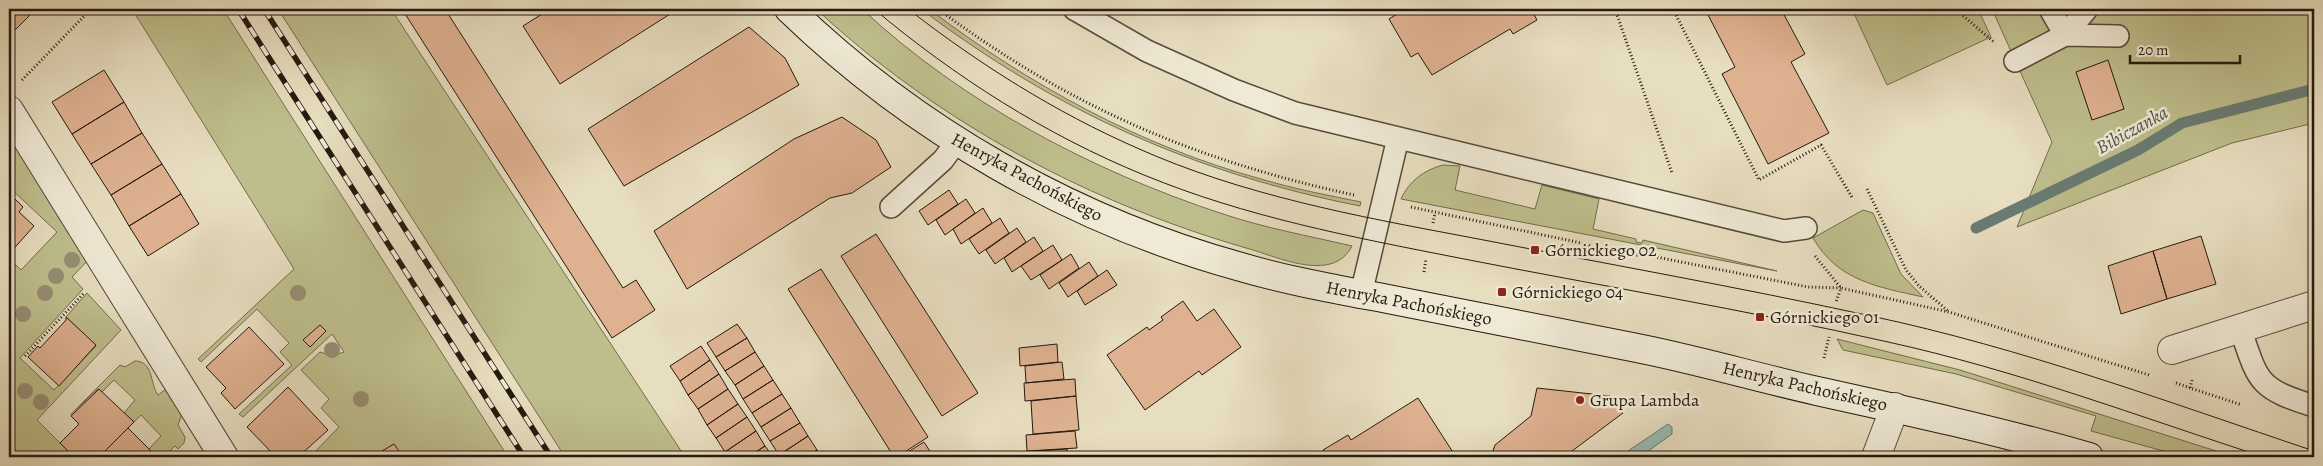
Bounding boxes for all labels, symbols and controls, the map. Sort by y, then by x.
scale bar [2130,32,2240,64]
text: 20 m [2138,40,2169,60]
water label: Bibiczanka [2091,100,2173,160]
street label: Henryka Pachońskiego [947,127,1107,227]
place label: Górnickiego 02 [1545,238,1657,262]
marker: Górnickiego 02 [1529,244,1541,256]
street label: Henryka Pachońskiego [1324,275,1494,331]
place label: Górnickiego 04 [1512,280,1623,304]
marker: Górnickiego 04 [1496,286,1508,298]
place label: Górnickiego 01 [1770,305,1879,329]
marker: Górnickiego 01 [1754,311,1766,323]
street label: Henryka Pachońskiego [1720,355,1890,417]
place label: Grupa Lambda [1590,388,1700,412]
marker: Grupa Lambda [1574,394,1586,406]

